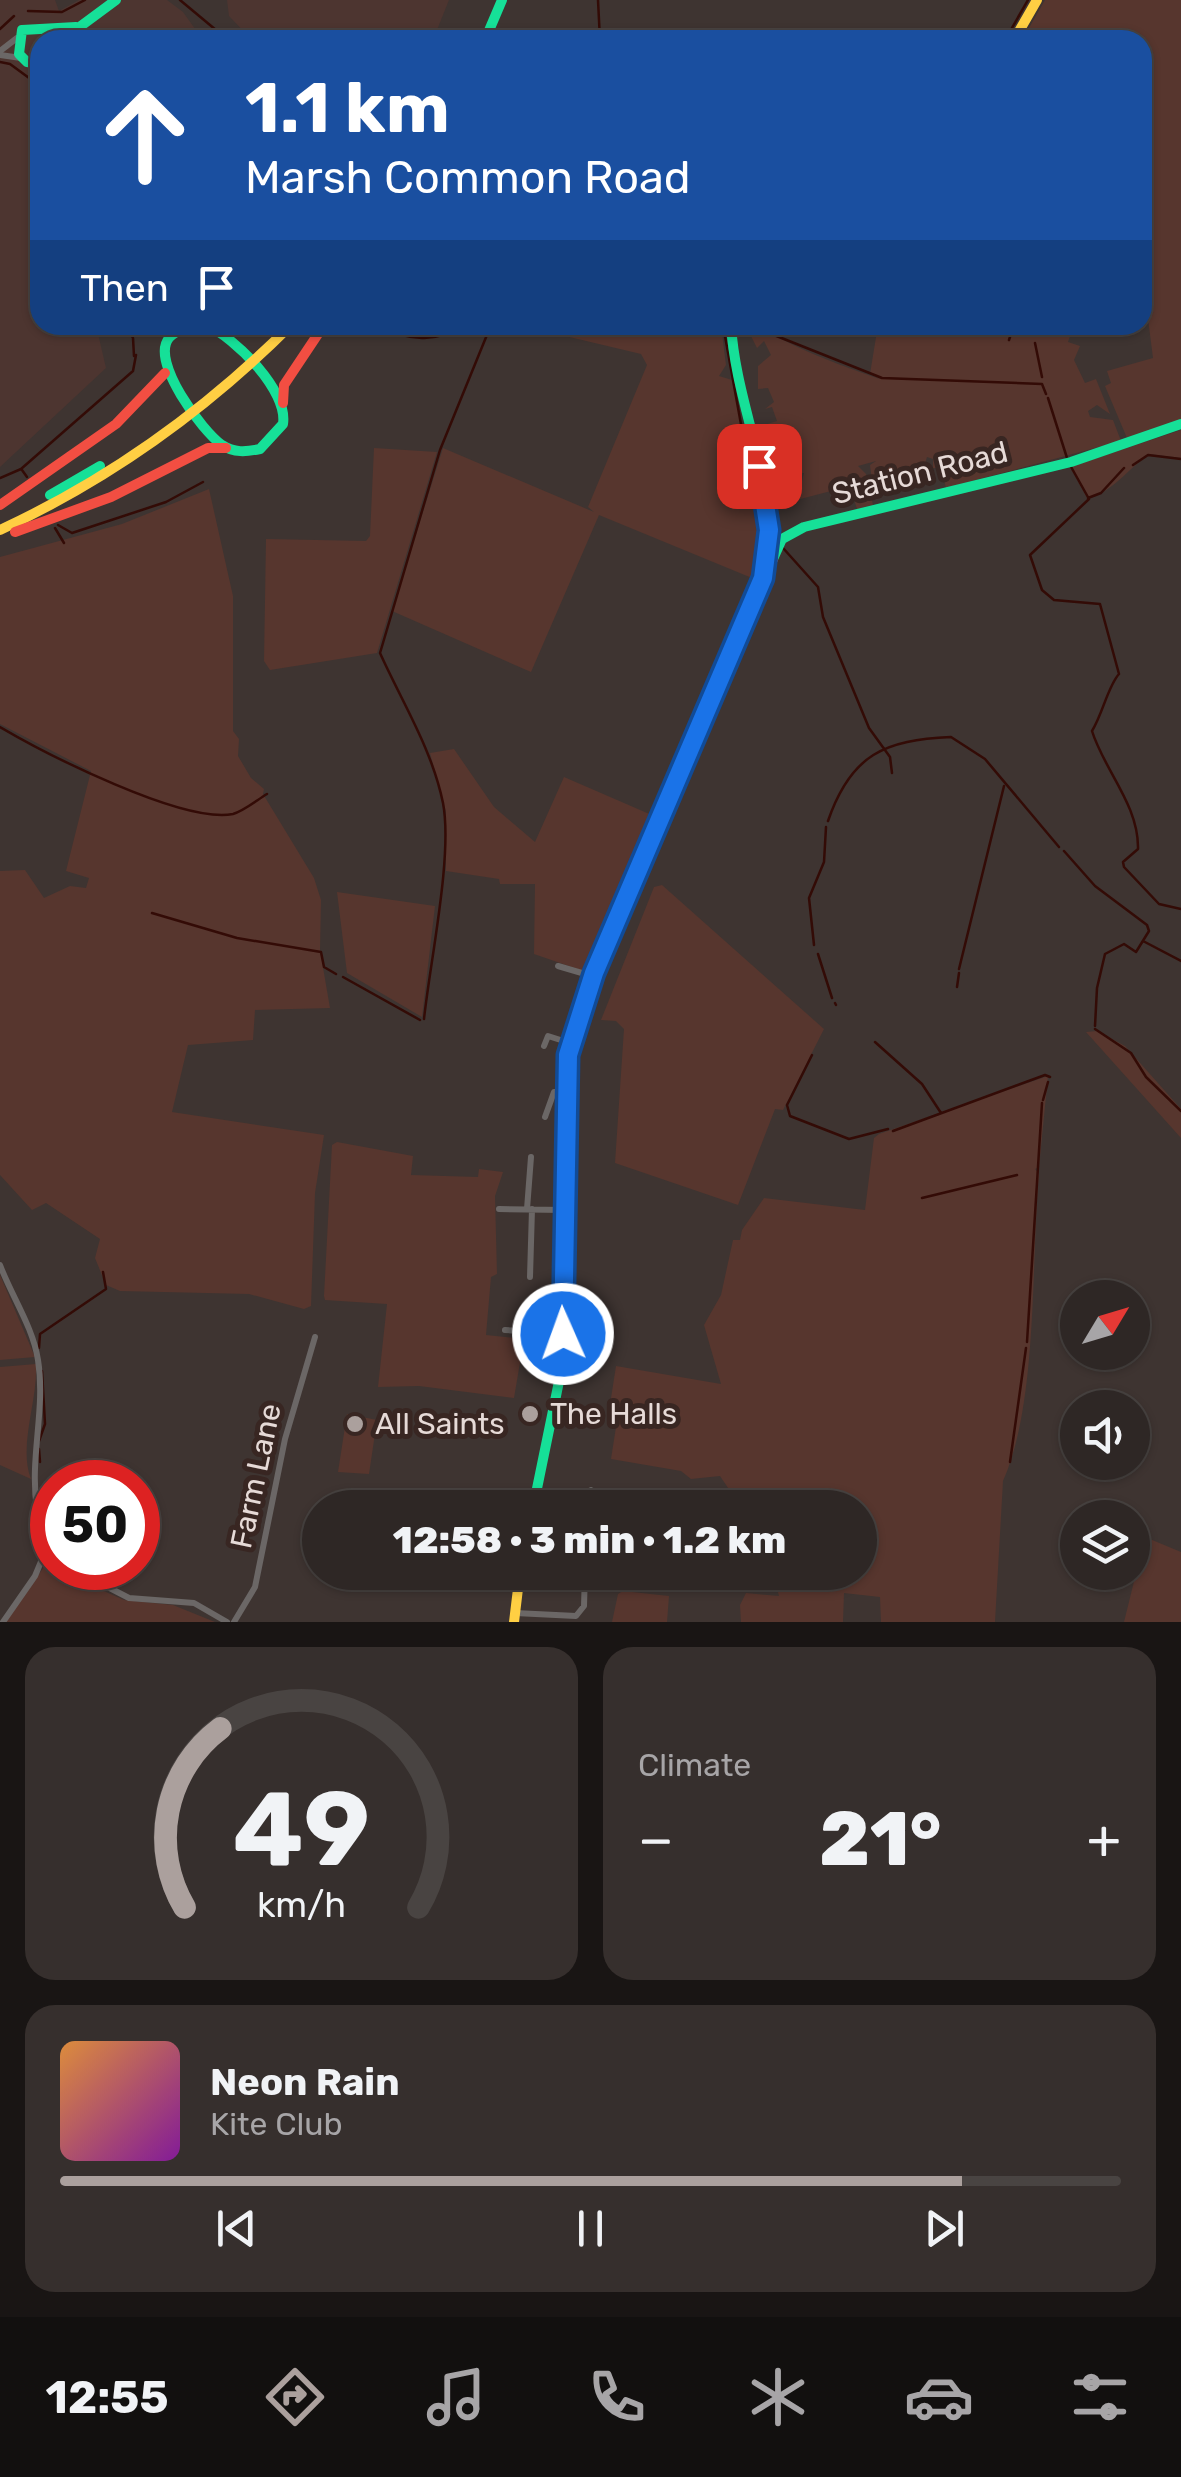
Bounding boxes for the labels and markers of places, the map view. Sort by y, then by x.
pin [717,424,802,509]
place label: The Halls [550,1396,677,1432]
marker: The Halls [519,1403,541,1425]
place label: All Saints [375,1406,505,1442]
marker: All Saints [344,1413,366,1435]

